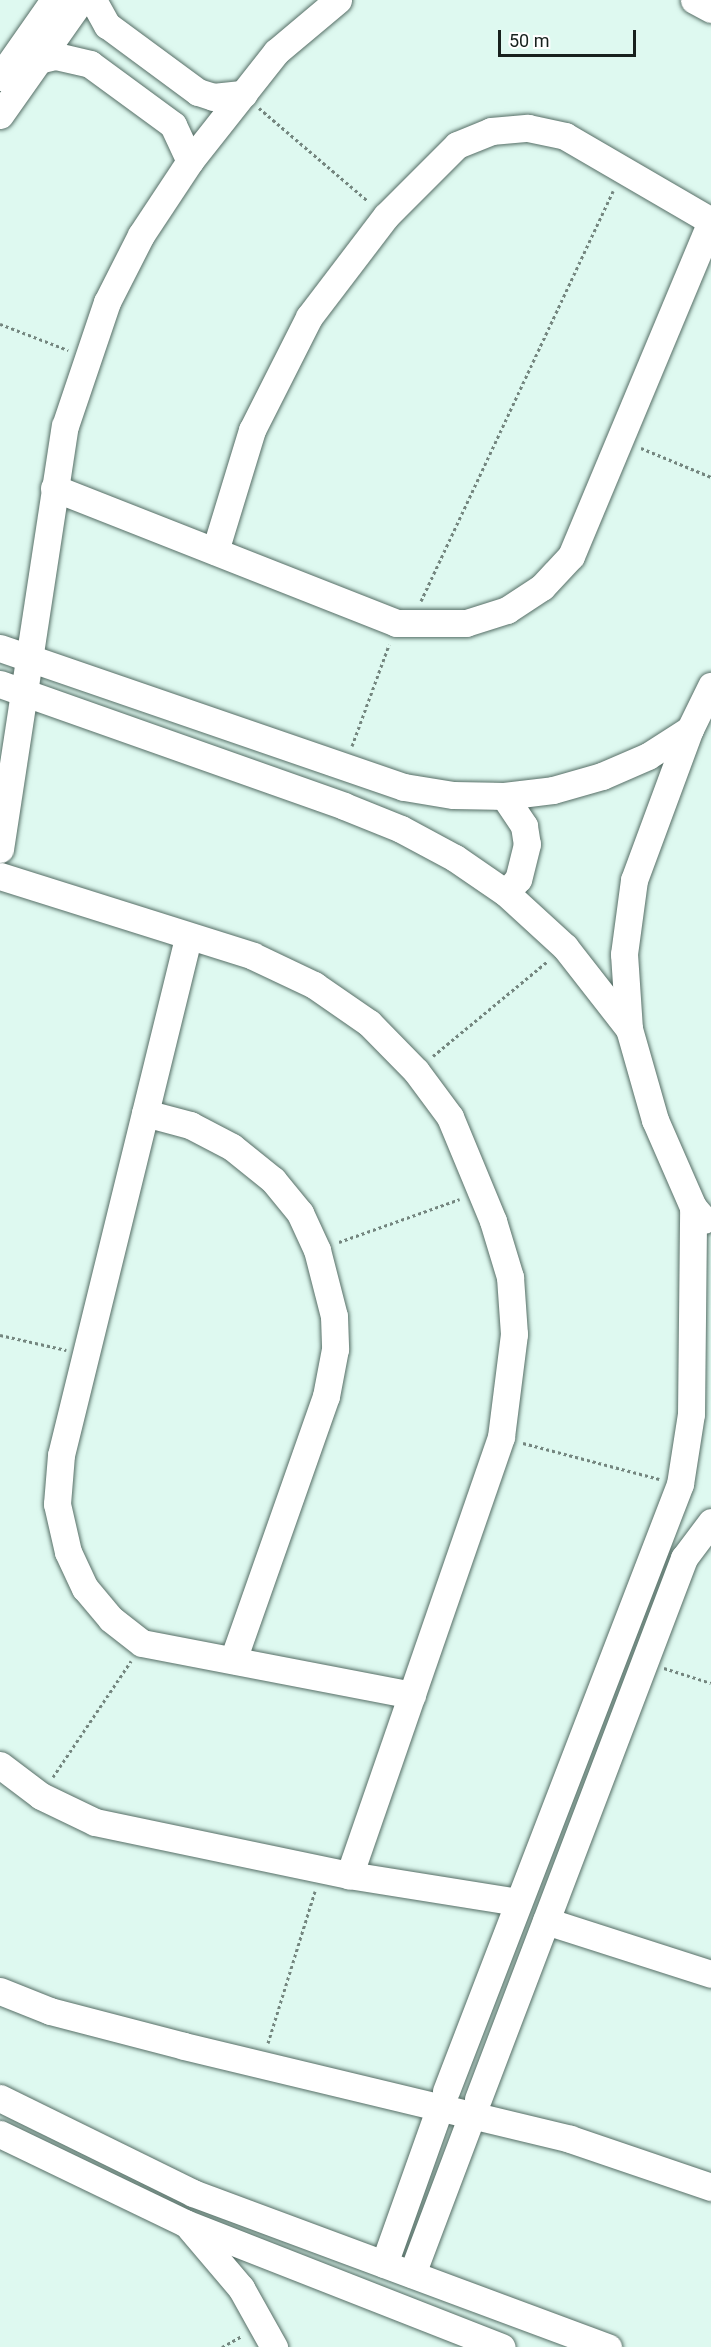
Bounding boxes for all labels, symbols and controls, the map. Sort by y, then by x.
scale bar [501,18,639,56]
text: 50 m [509,30,549,51]

